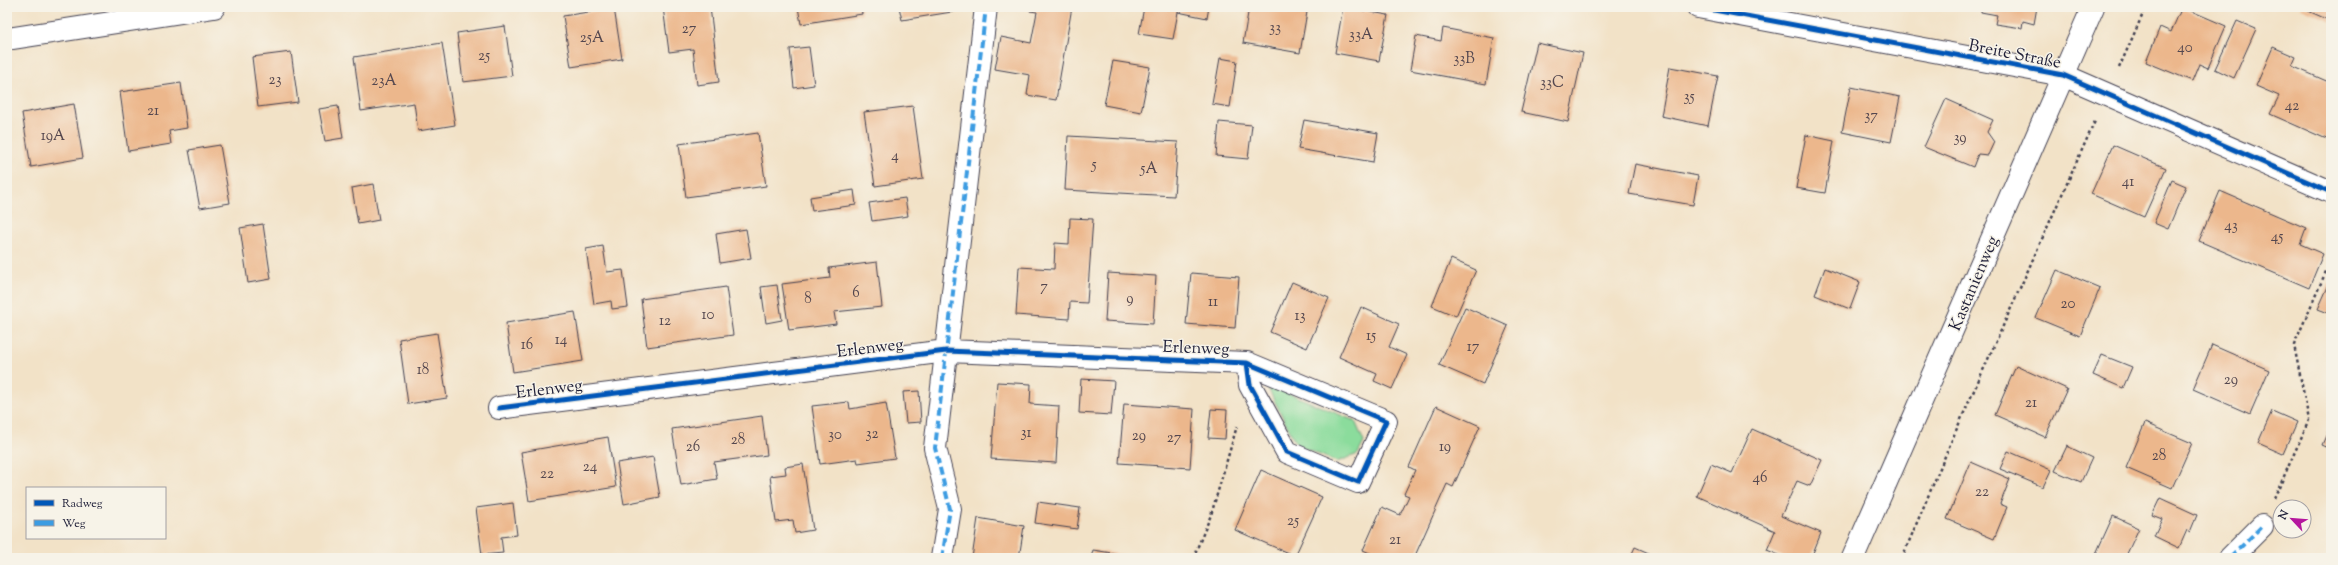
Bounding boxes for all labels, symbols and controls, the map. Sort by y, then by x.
house number: 33 [1269,18,1281,39]
house number: 27 [682,19,697,40]
house number: 33A [1349,25,1373,46]
house number: 25A [580,28,604,49]
street label: Breite Straße [1966,34,2063,76]
house number: 40 [2177,38,2193,59]
house number: 25 [478,46,490,67]
house number: 33B [1453,49,1475,70]
house number: 23 [268,70,282,91]
house number: 23A [371,71,397,92]
house number: 33C [1540,73,1564,94]
house number: 35 [1683,87,1695,108]
house number: 42 [2285,96,2299,117]
house number: 21 [147,101,159,122]
house number: 37 [1864,106,1878,127]
house number: 19A [41,126,65,147]
house number: 39 [1953,128,1967,149]
house number: 4 [891,146,899,167]
house number: 5 [1090,155,1097,176]
house number: 5A [1139,159,1158,180]
house number: 41 [2122,172,2134,193]
house number: 43 [2224,216,2238,237]
house number: 45 [2271,227,2283,248]
street label: Kastanienweg [1944,233,2006,335]
house number: 7 [1040,277,1048,298]
house number: 6 [852,283,860,304]
house number: 8 [804,289,812,310]
house number: 9 [1126,289,1134,310]
house number: 11 [1208,292,1218,313]
house number: 20 [2061,294,2076,315]
house number: 10 [702,305,715,326]
house number: 13 [1294,306,1306,327]
house number: 12 [659,311,671,332]
house number: 15 [1366,326,1376,347]
house number: 14 [555,330,568,351]
street label: Erlenweg [835,333,905,365]
house number: 16 [521,335,533,356]
street label: Erlenweg [1162,336,1230,362]
house number: 17 [1467,337,1480,358]
house number: 18 [417,360,429,381]
house number: 29 [2224,370,2238,391]
street label: Erlenweg [514,374,584,406]
house number: 21 [2025,393,2037,414]
house number: 31 [1020,423,1032,444]
house number: 32 [865,424,879,445]
house number: 30 [828,425,842,446]
house number: 29 [1132,426,1146,447]
house number: 27 [1167,428,1182,449]
house number: 28 [731,430,745,451]
house number: 26 [686,437,700,458]
house number: 19 [1439,437,1451,458]
house number: 28 [2152,446,2166,467]
house number: 24 [583,457,598,478]
house number: 22 [540,464,554,485]
house number: 46 [1753,468,1767,489]
house number: 22 [1975,482,1989,503]
legend [26,487,166,539]
text: Radweg [62,495,103,513]
north arrow [2272,499,2312,539]
text: N [2274,507,2293,523]
house number: 25 [1287,511,1299,532]
text: Weg [62,515,86,533]
house number: 21 [1389,530,1401,551]

